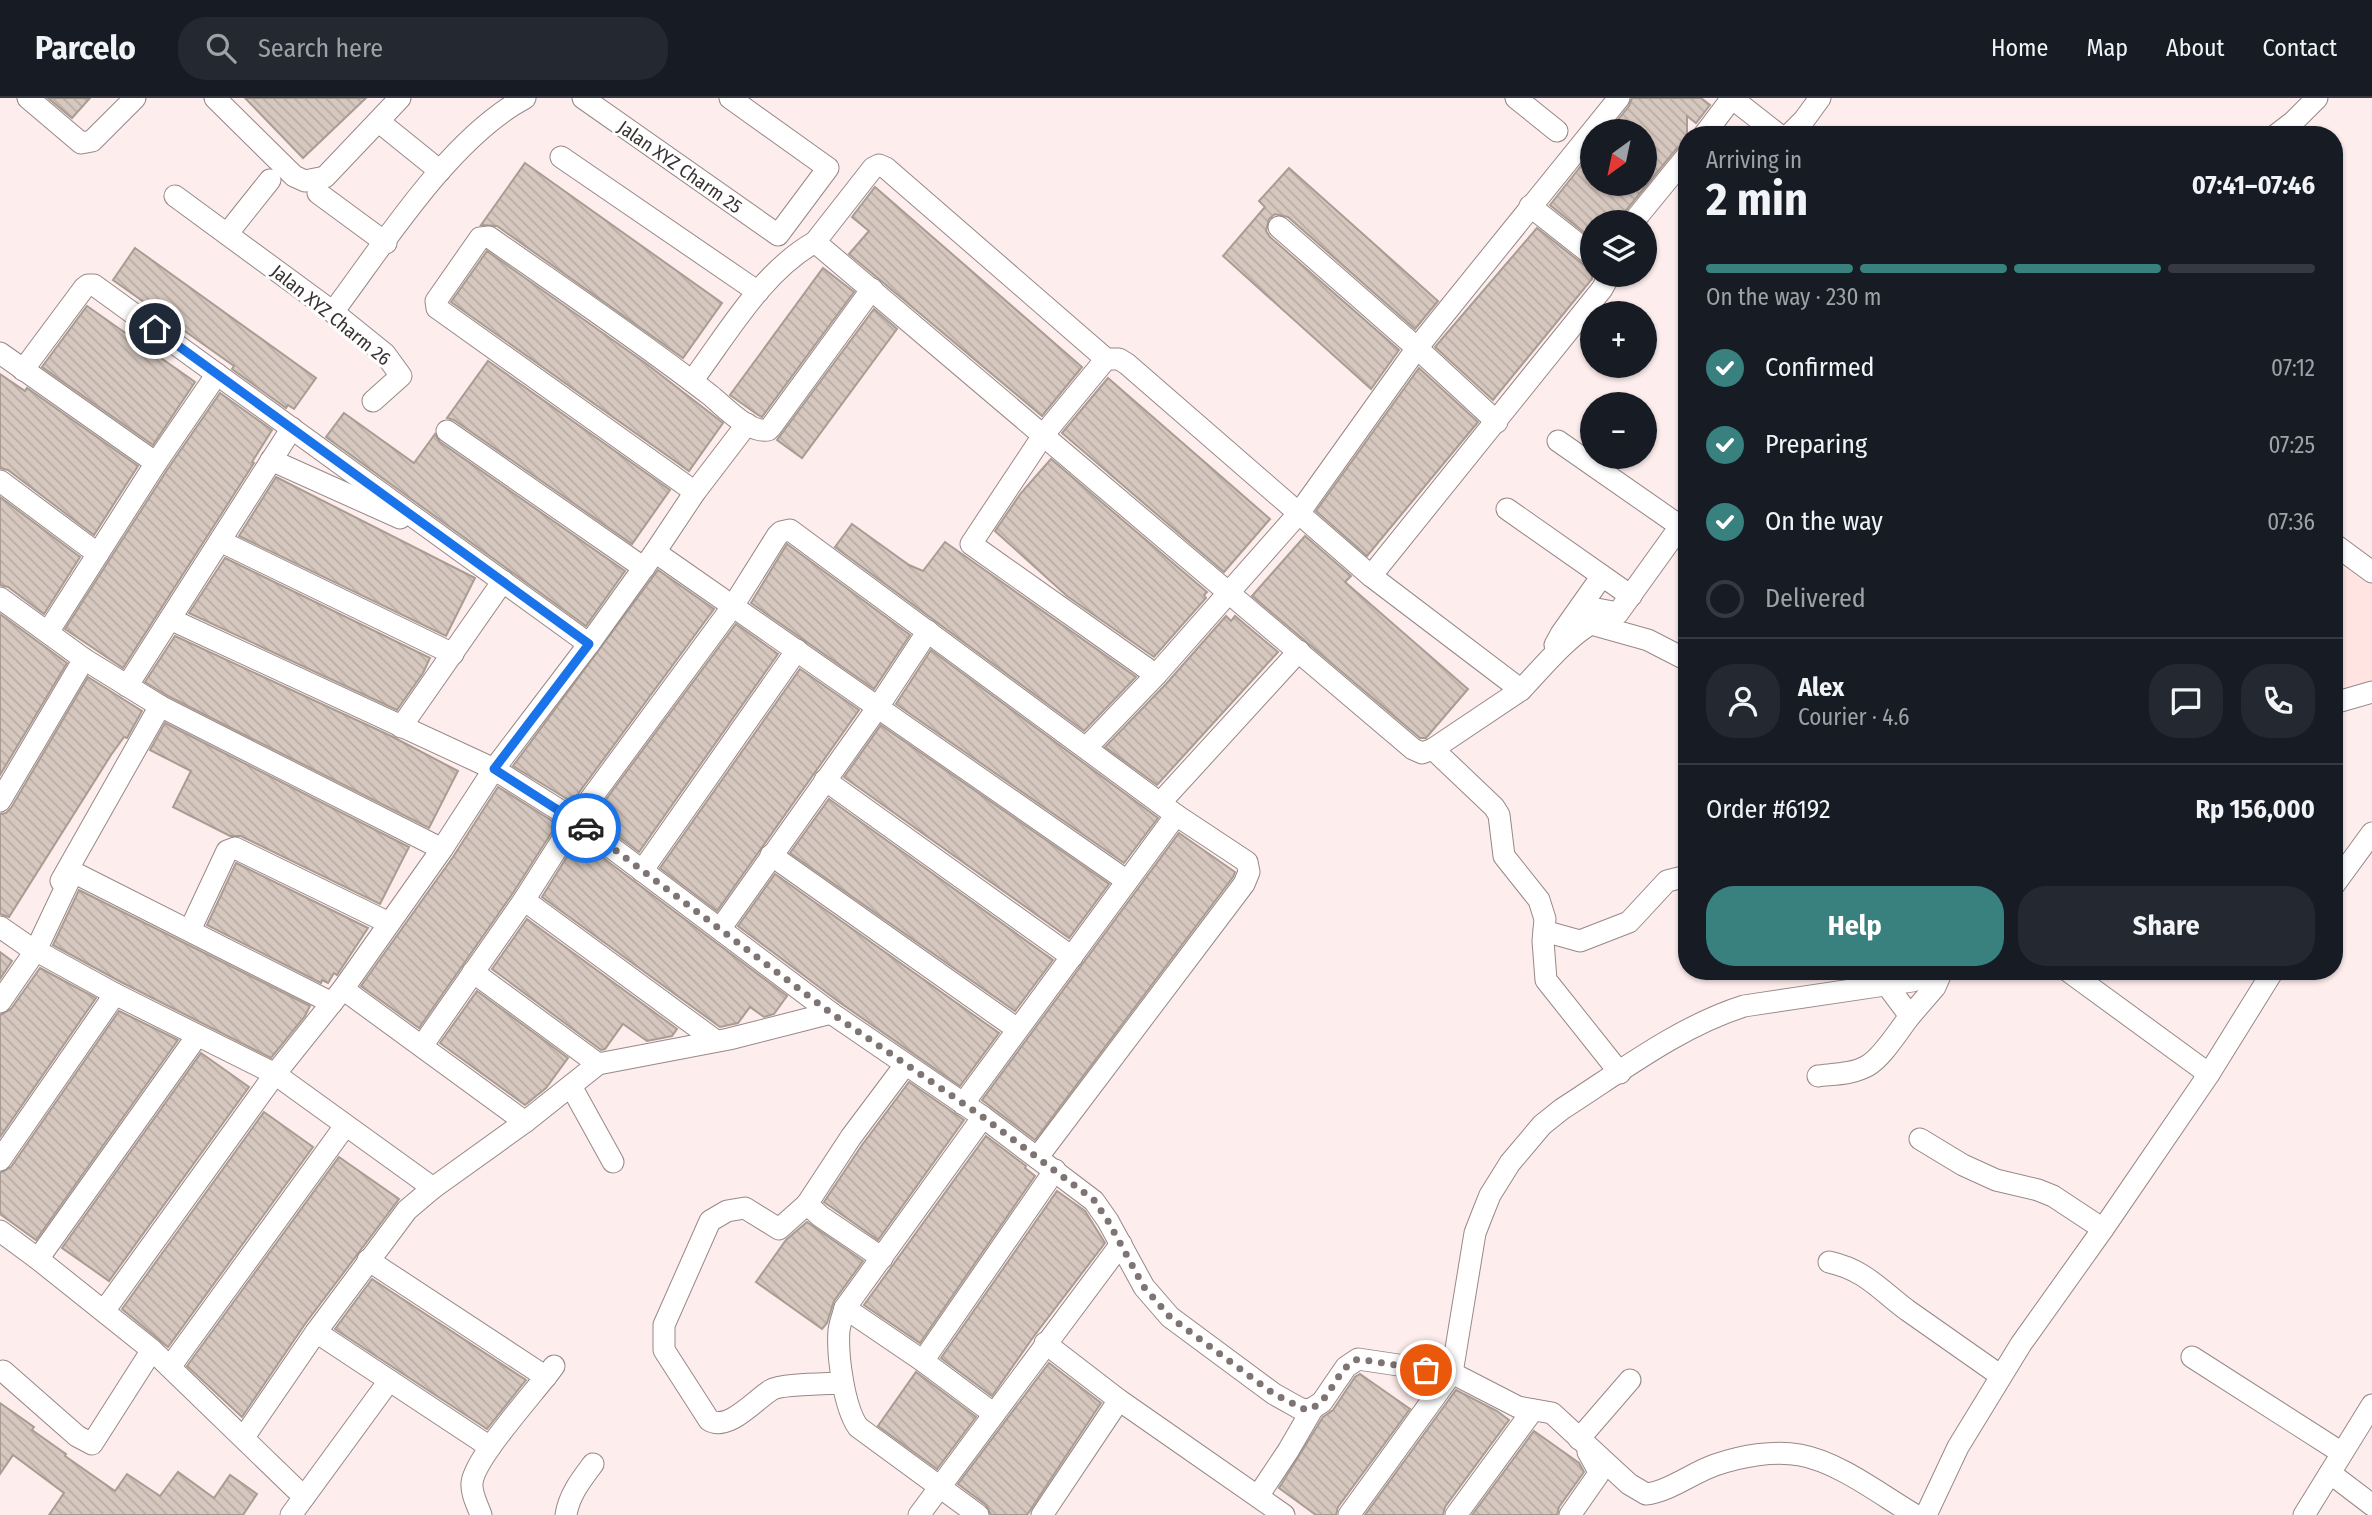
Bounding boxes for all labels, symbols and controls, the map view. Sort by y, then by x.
search box [178,17,668,80]
text: Parcelo [35,28,136,68]
icon: search [202,29,240,67]
text: Search here [258,33,383,64]
text: Home [1991,34,2048,62]
text: Map [2086,34,2128,62]
text: About [2166,34,2224,62]
text: Contact [2262,34,2337,62]
street label: Jalan XYZ Charm 25 [613,116,747,218]
north arrow [1580,119,1657,196]
map controls [1580,119,1657,469]
text: Arriving in [1706,146,1802,174]
text: 07:41–07:46 [2192,170,2315,201]
text: 2 min [1706,172,1808,227]
button: layers [1580,210,1657,287]
street label: Jalan XYZ Charm 26 [267,260,395,370]
text: On the way · 230 m [1706,283,1882,311]
pin [125,299,185,359]
button: + [1580,301,1657,378]
icon: home [136,310,174,348]
icon: check [1706,349,1744,387]
text: Confirmed [1765,352,1875,383]
text: 07:12 [2271,354,2315,382]
button: − [1580,392,1657,469]
icon: check [1706,426,1744,464]
text: Preparing [1765,429,1867,460]
text: 07:25 [2269,431,2315,459]
icon: check [1706,503,1744,541]
text: On the way [1765,506,1883,537]
text: 07:36 [2267,508,2315,536]
text: Delivered [1765,583,1866,614]
button: person [1706,664,1780,738]
button: chat [2149,664,2223,738]
button: phone [2241,664,2315,738]
text: Alex [1798,672,1844,703]
text: Courier · 4.6 [1798,703,1909,731]
courier [551,793,621,863]
text: Order #6192 [1706,794,1830,825]
text: Rp 156,000 [2195,794,2315,825]
icon: car [567,809,605,847]
button: Help [1706,886,2004,966]
button: Share [2018,886,2315,966]
pin [1396,1340,1456,1400]
icon: bag [1407,1351,1445,1389]

